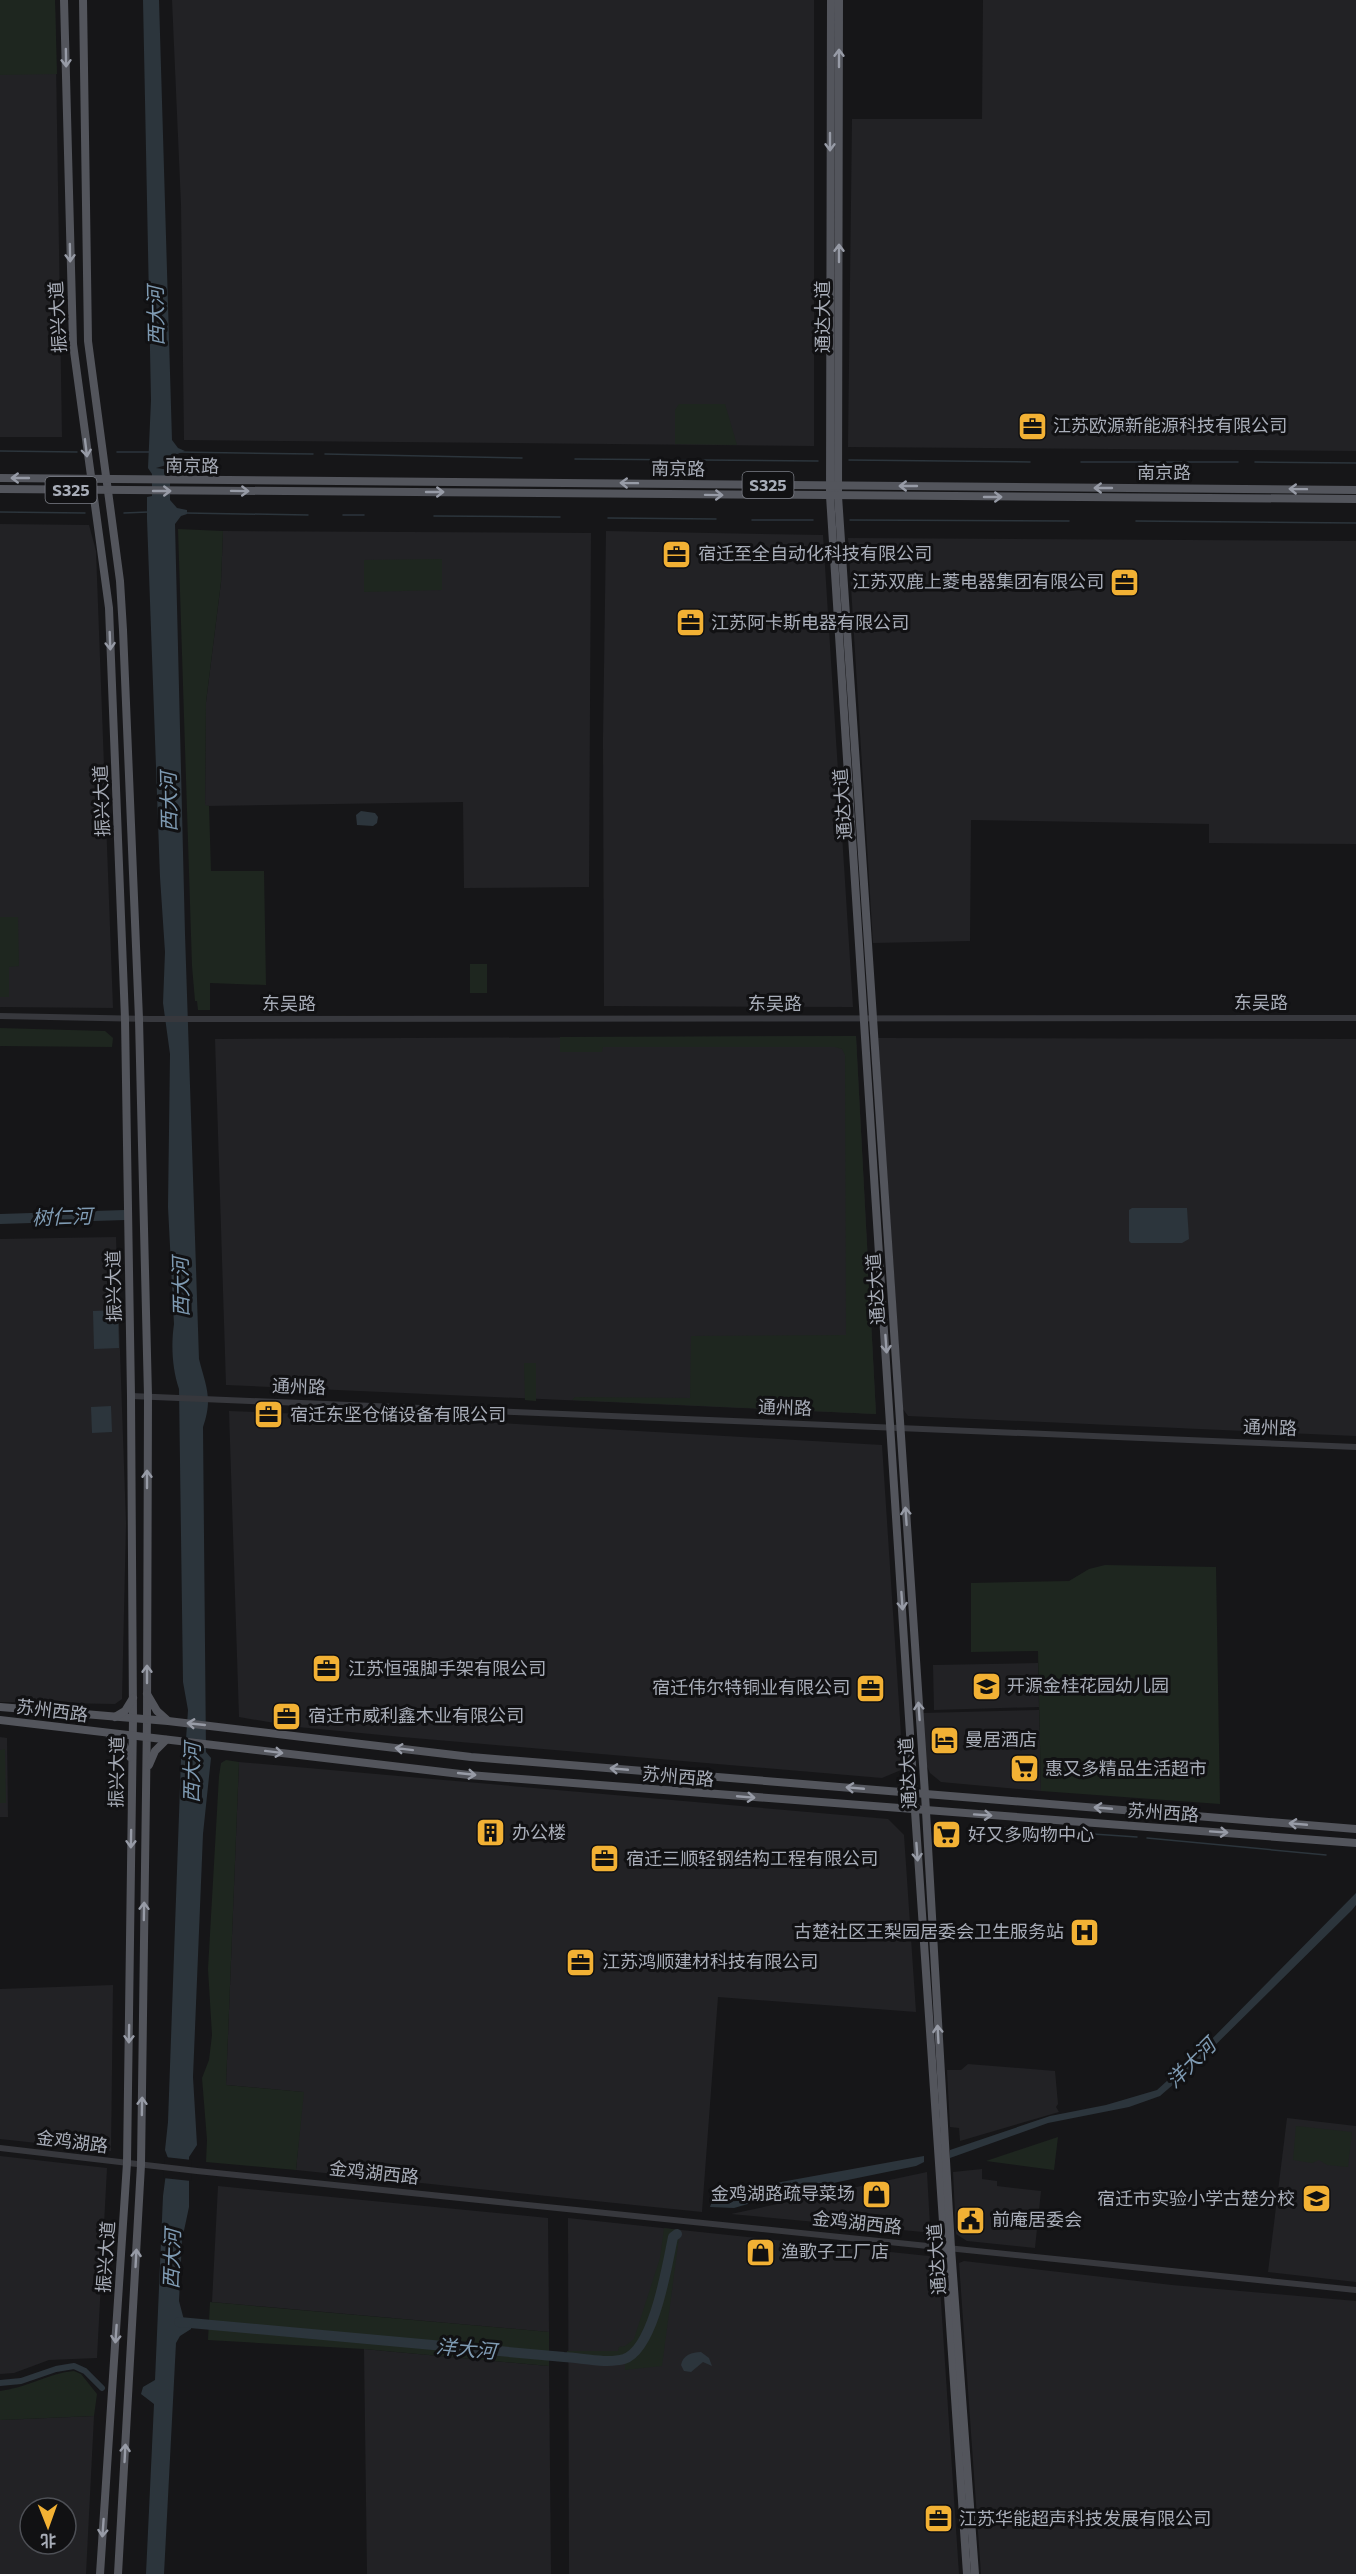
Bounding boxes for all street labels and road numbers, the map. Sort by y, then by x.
street label: 振兴大道 [44,281,70,354]
street label: 通达大道 [811,281,833,353]
street label: 南京路 [165,454,219,476]
street label: 南京路 [651,457,705,479]
street label: 南京路 [1137,461,1191,483]
road number: S325 [742,472,794,498]
road number: S325 [46,477,97,503]
street label: 振兴大道 [89,765,113,837]
street label: 通达大道 [829,767,855,841]
street label: 东吴路 [1234,991,1288,1013]
street label: 东吴路 [262,992,316,1014]
street label: 东吴路 [748,992,802,1014]
street label: 振兴大道 [101,1250,125,1322]
street label: 通达大道 [862,1252,888,1326]
street label: 通州路 [272,1374,326,1398]
street label: 通州路 [758,1395,812,1419]
street label: 通州路 [1243,1415,1297,1439]
street label: 苏州西路 [15,1695,89,1725]
street label: 振兴大道 [104,1736,128,1808]
street label: 通达大道 [894,1737,920,1810]
street label: 苏州西路 [641,1762,715,1790]
street label: 苏州西路 [1126,1799,1200,1825]
street label: 金鸡湖路 [35,2126,109,2156]
street label: 金鸡湖西路 [328,2156,420,2188]
street label: 金鸡湖西路 [811,2206,903,2238]
street label: 振兴大道 [92,2220,118,2294]
street label: 通达大道 [923,2222,949,2296]

